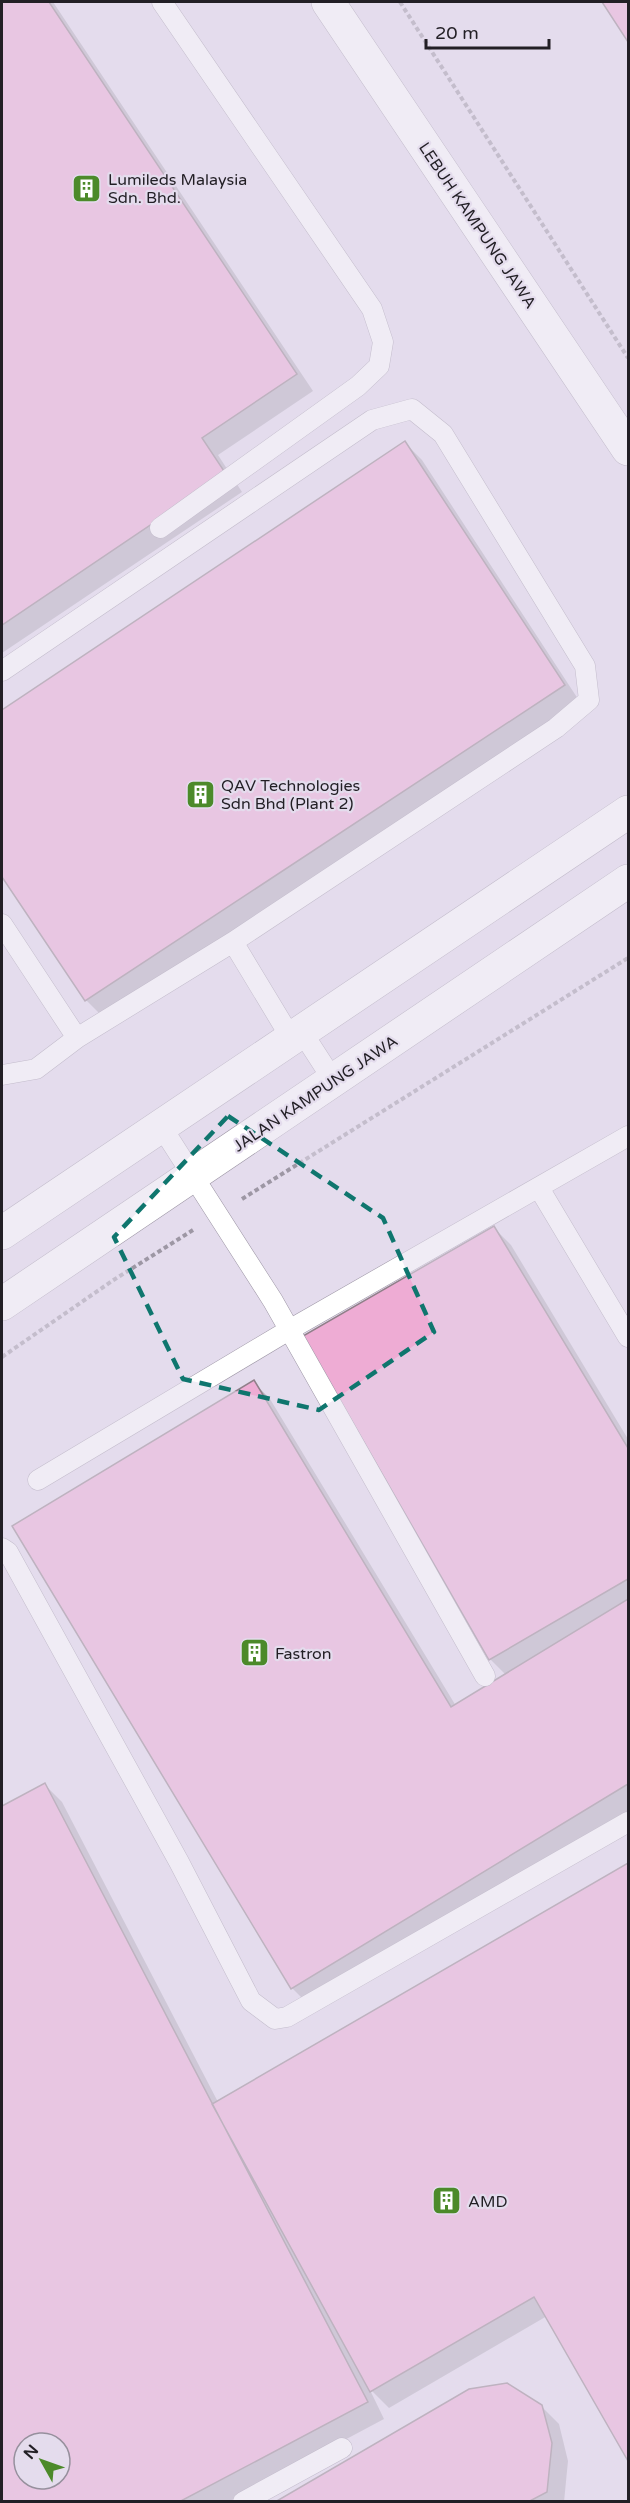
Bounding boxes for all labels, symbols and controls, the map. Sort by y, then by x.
scale bar [426,12,549,50]
text: 20 m [435,22,479,44]
street label: LEBUH KAMPUNG JAWA [414,139,540,313]
place label: Lumileds Malaysia Sdn. Bhd. [108,170,247,208]
building icon: Lumileds Malaysia Sdn. Bhd. [71,172,103,204]
place label: QAV Technologies Sdn Bhd (Plant 2) [221,776,360,814]
building icon: QAV Technologies Sdn Bhd (Plant 2) [184,778,216,810]
street label: JALAN KAMPUNG JAWA [229,1031,402,1157]
building icon: Fastron [238,1637,270,1669]
place label: Fastron [275,1644,332,1664]
building icon: AMD [431,2185,463,2217]
place label: AMD [468,2192,507,2212]
north arrow [12,2431,72,2491]
text: N [19,2441,43,2463]

